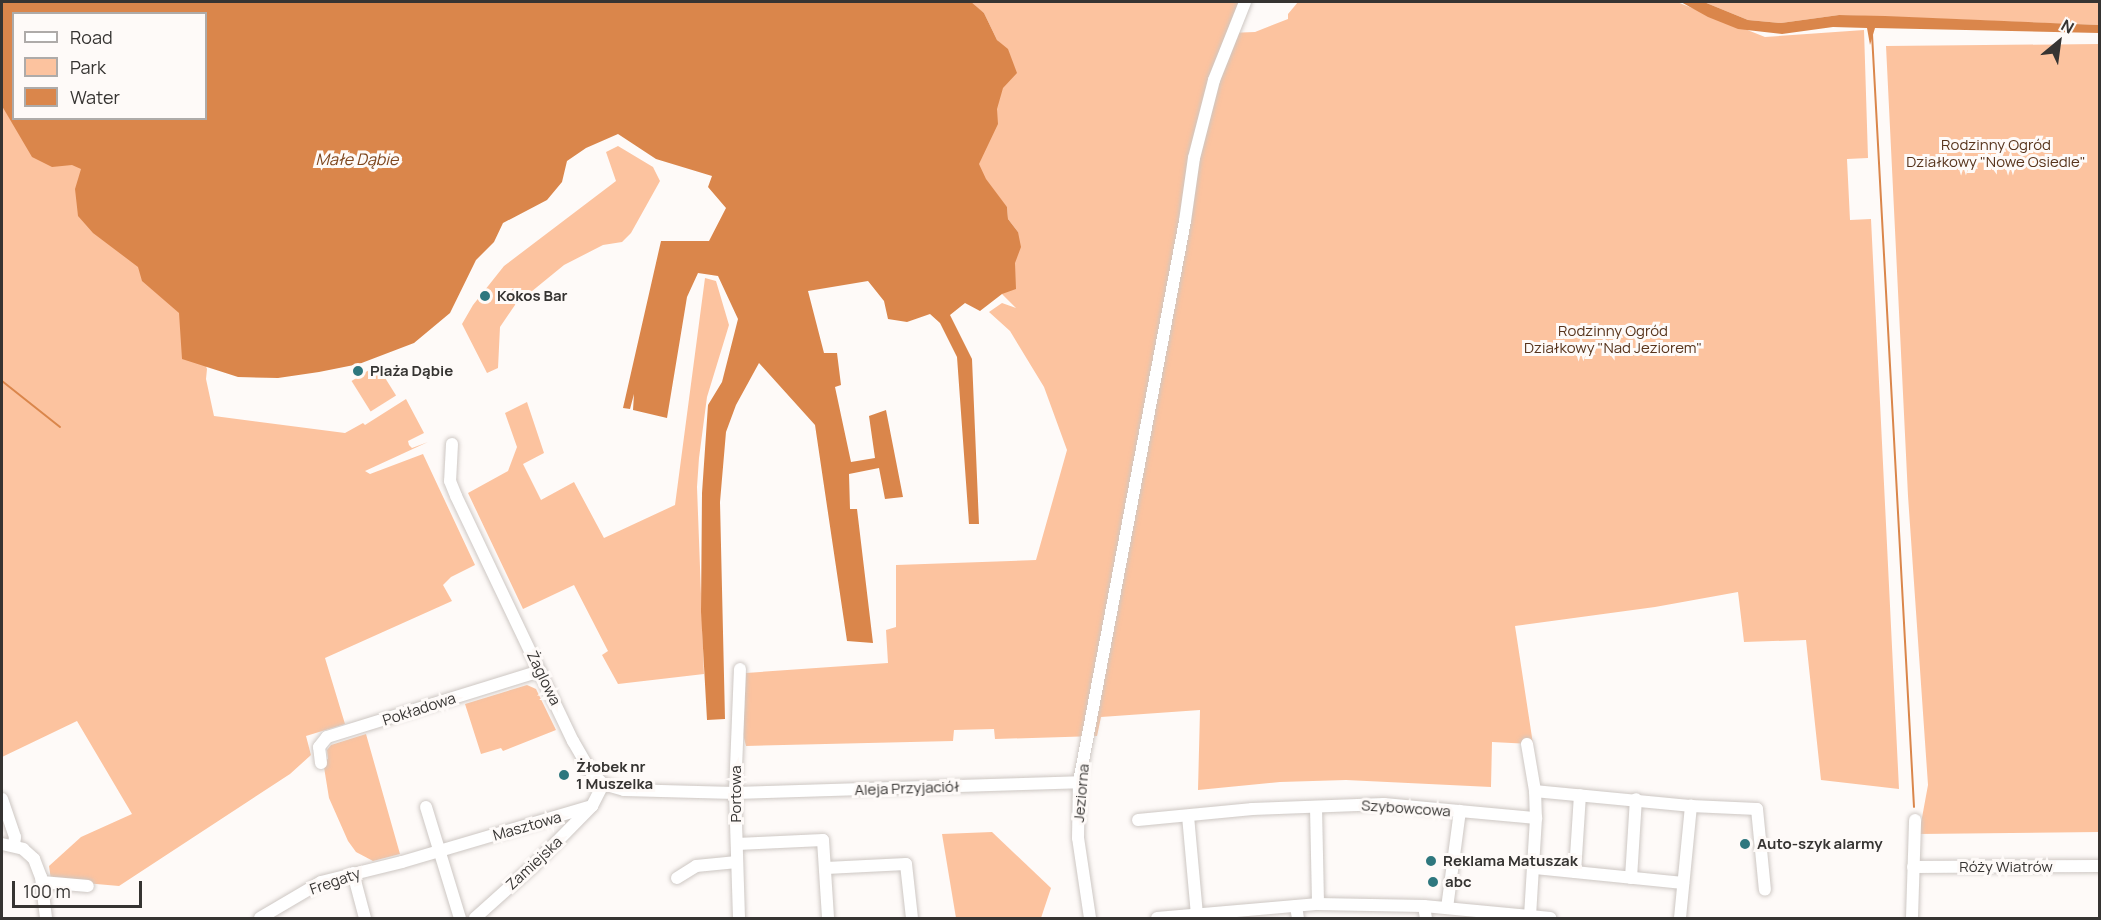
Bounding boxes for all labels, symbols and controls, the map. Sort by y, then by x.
legend [12,12,207,120]
north arrow [2029,12,2089,72]
text: N [2057,14,2078,39]
text: Road [70,25,113,49]
text: Park [70,55,106,79]
text: Water [70,85,120,109]
park label: Rodzinny Ogród Działkowy "Nowe Osiedle" [1906,135,2086,170]
water label: Małe Dąbie [316,149,398,169]
place label: Kokos Bar [497,287,568,305]
marker: Kokos Bar [478,289,492,303]
park label: Rodzinny Ogród Działkowy "Nad Jeziorem" [1524,321,1702,356]
place label: Plaża Dąbie [370,362,453,380]
marker: Plaża Dąbie [351,364,365,378]
street label: Żaglowa [523,648,565,708]
street label: Pokładowa [380,689,458,729]
place label: Żłobek nr 1 Muszelka [576,757,653,792]
street label: Jeziorna [1069,763,1093,823]
street label: Portowa [727,766,745,822]
marker: Żłobek nr 1 Muszelka [557,768,571,782]
street label: Aleja Przyjaciół [854,777,960,799]
street label: Szybowcowa [1361,796,1451,820]
street label: Masztowa [491,808,563,844]
street label: Zamiejska [502,833,566,893]
place label: Auto-szyk alarmy [1757,835,1883,853]
marker: Auto-szyk alarmy [1738,837,1752,851]
place label: Reklama Matuszak [1443,852,1578,870]
marker: Reklama Matuszak [1424,854,1438,868]
street label: Róży Wiatrów [1959,858,2053,876]
street label: Fregaty [307,864,363,898]
scale bar [15,869,146,907]
place label: abc [1445,873,1472,891]
marker: abc [1426,875,1440,889]
text: 100 m [23,879,71,903]

